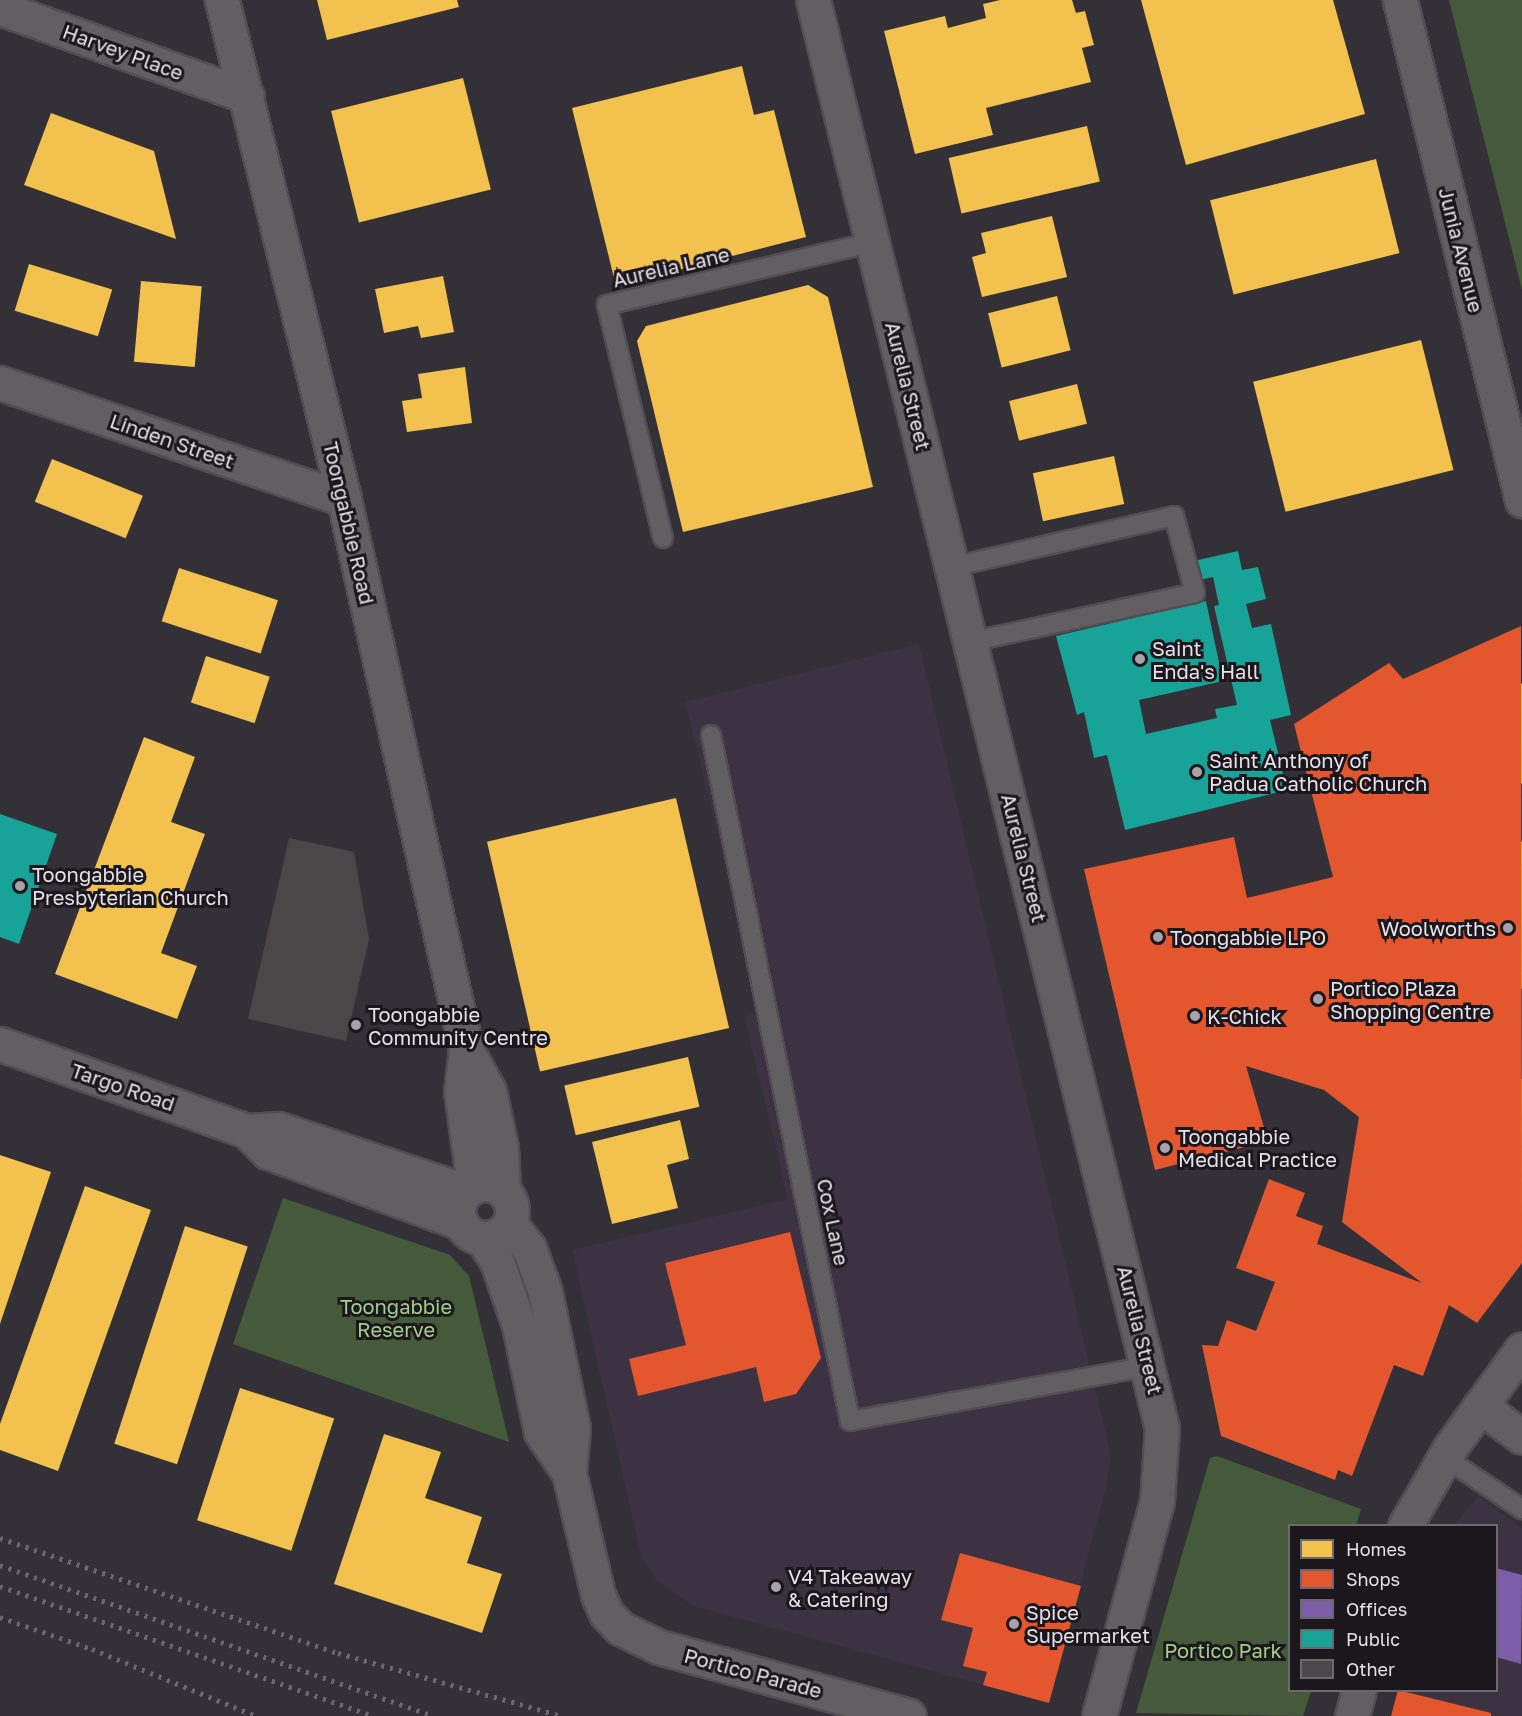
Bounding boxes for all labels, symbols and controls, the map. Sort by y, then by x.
street label: Harvey Place [60,19,186,85]
street label: Junia Avenue [1434,185,1488,315]
street label: Aurelia Lane [610,242,732,292]
street label: Aurelia Street [880,319,936,453]
street label: Linden Street [107,409,237,473]
street label: Toongabbie Road [319,439,379,607]
place label: Saint Enda's Hall [1152,636,1259,683]
marker: Saint Enda's Hall [1133,652,1147,666]
place label: Saint Anthony of Padua Catholic Church [1209,748,1427,795]
marker: Saint Anthony of Padua Catholic Church [1190,765,1204,779]
street label: Aurelia Street [996,791,1052,925]
place label: Toongabbie Presbyterian Church [32,862,229,909]
marker: Toongabbie Presbyterian Church [13,879,27,893]
place label: Woolworths [1380,916,1496,940]
marker: Woolworths [1501,921,1515,935]
place label: Toongabbie LPO [1170,925,1326,949]
marker: Toongabbie LPO [1151,930,1165,944]
place label: Portico Plaza Shopping Centre [1330,976,1491,1023]
marker: Portico Plaza Shopping Centre [1311,992,1325,1006]
place label: Toongabbie Community Centre [368,1002,548,1049]
place label: K-Chick [1207,1004,1282,1028]
marker: K-Chick [1188,1009,1202,1023]
marker: Toongabbie Community Centre [349,1018,363,1032]
street label: Targo Road [68,1058,178,1116]
place label: Toongabbie Medical Practice [1178,1124,1337,1171]
marker: Toongabbie Medical Practice [1156,1139,1174,1157]
street label: Cox Lane [812,1176,854,1268]
street label: Aurelia Street [1112,1263,1168,1397]
park label: Toongabbie Reserve [340,1295,452,1342]
legend [1288,1524,1498,1692]
text: Homes [1346,1538,1406,1560]
place label: V4 Takeaway & Catering [788,1564,912,1611]
text: Shops [1346,1568,1400,1590]
marker: V4 Takeaway & Catering [769,1580,783,1594]
text: Offices [1346,1598,1407,1620]
place label: Spice Supermarket [1026,1600,1150,1647]
marker: Spice Supermarket [1007,1617,1021,1631]
text: Public [1346,1628,1400,1650]
park label: Portico Park [1164,1638,1282,1662]
street label: Portico Parade [682,1643,824,1703]
text: Other [1346,1658,1395,1680]

